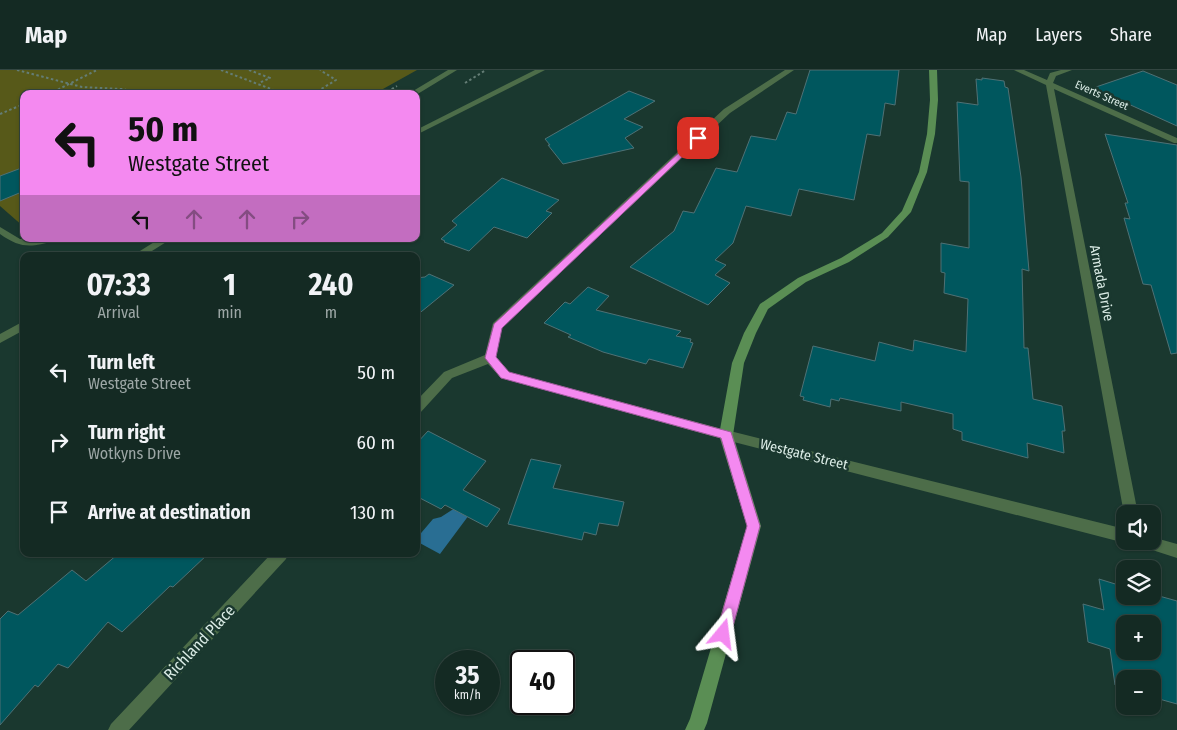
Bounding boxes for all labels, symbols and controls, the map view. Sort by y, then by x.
text: Map [25,21,67,49]
text: Map [976,24,1007,46]
text: Layers [1035,24,1082,46]
text: Share [1110,24,1152,46]
street label: Everts Street [1073,78,1131,113]
text: 50 m [128,108,198,150]
icon: left [45,110,110,175]
pin [677,117,719,159]
icon: arrive [684,124,712,152]
text: Westgate Street [128,150,269,177]
icon: left [127,205,155,233]
icon: ahead [180,205,208,233]
icon: ahead [233,205,261,233]
icon: right [286,205,314,233]
street label: Armada Drive [1086,244,1117,323]
text: 07:33 [86,267,151,303]
text: 1 [223,267,236,303]
text: 240 [308,267,354,303]
text: Arrival [97,303,140,322]
text: min [217,303,242,322]
text: m [325,303,337,322]
text: Turn left [88,351,155,374]
icon: left [45,358,73,386]
text: 50 m [357,361,395,384]
text: Westgate Street [88,374,191,393]
text: Turn right [88,421,165,444]
icon: right [45,428,73,456]
text: 60 m [357,431,395,454]
street label: Westgate Street [758,435,850,474]
text: Wotkyns Drive [88,444,181,463]
icon: arrive [45,498,73,526]
text: Arrive at destination [88,501,251,524]
text: 130 m [350,501,395,524]
map controls [1116,505,1161,715]
button: sound [1116,505,1161,550]
button: layers [1116,560,1161,605]
street label: Richland Place [160,601,239,684]
position arrow [696,607,748,659]
button: + [1116,615,1161,660]
speed limit sign: 40 [510,650,575,715]
text: 35 [455,661,480,691]
button: − [1116,670,1161,715]
text: km/h [454,688,481,702]

